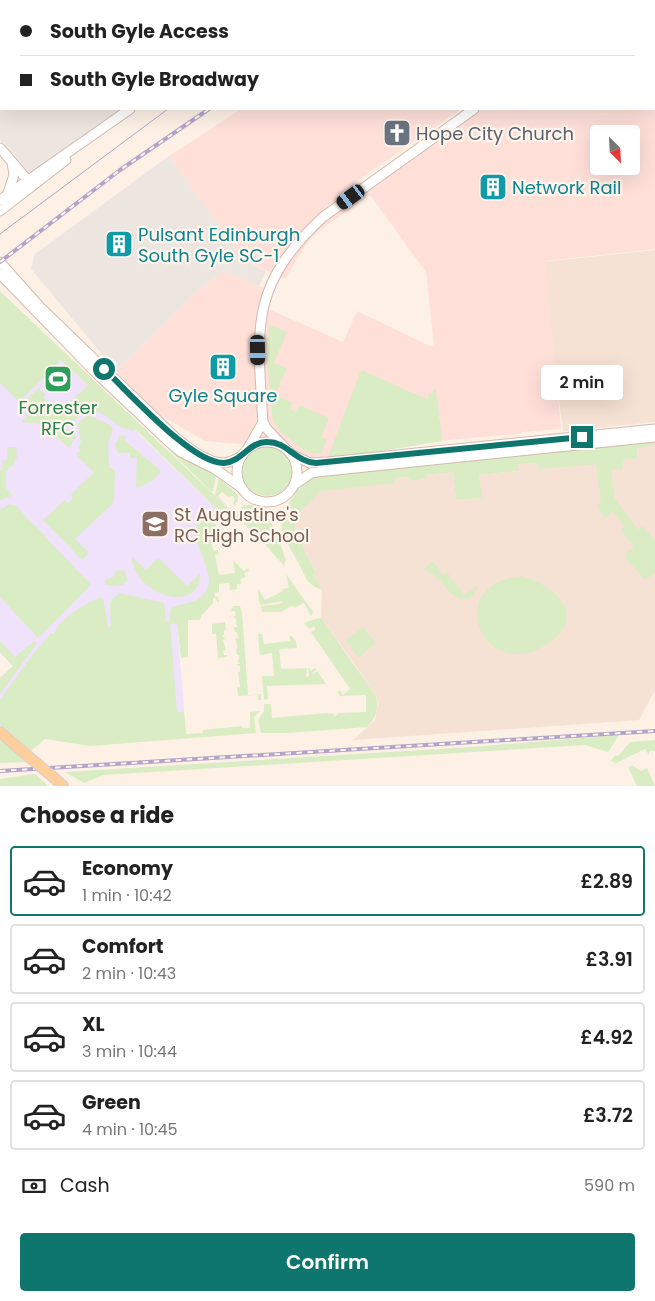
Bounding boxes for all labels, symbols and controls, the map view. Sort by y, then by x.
text: South Gyle Access [50,18,229,45]
text: South Gyle Broadway [50,66,259,93]
church icon: Hope City Church [382,118,412,148]
place label: Hope City Church [416,121,574,146]
north arrow [590,125,640,175]
map controls [590,125,640,175]
building icon: Network Rail [478,172,508,202]
place label: Network Rail [512,175,621,200]
car [334,182,367,212]
place label: Pulsant Edinburgh South Gyle SC-1 [138,222,300,268]
building icon: Pulsant Edinburgh South Gyle SC-1 [104,229,134,259]
car [250,335,265,365]
building icon: Gyle Square [208,352,238,382]
route start [93,358,115,380]
sports icon: Forrester RFC [43,364,73,394]
callout: 2 min [541,364,623,400]
text: 2 min [560,371,604,394]
place label: Gyle Square [169,383,277,408]
place label: Forrester RFC [18,395,98,441]
route end [571,426,593,448]
place label: St Augustine's RC High School [174,502,310,548]
school or university icon: St Augustine's RC High School [140,509,170,539]
text: Choose a ride [20,800,174,831]
text: Economy [82,855,173,882]
icon: car [22,859,67,904]
text: £2.89 [581,868,633,895]
text: 1 min · 10:42 [82,884,172,907]
text: Comfort [82,933,164,960]
icon: car [22,937,67,982]
text: £3.91 [585,946,633,973]
text: 2 min · 10:43 [82,962,176,985]
text: XL [82,1011,105,1038]
icon: car [22,1015,67,1060]
text: £4.92 [580,1024,633,1051]
text: 3 min · 10:44 [82,1040,177,1063]
text: Green [82,1089,141,1116]
icon: car [22,1093,67,1138]
text: £3.72 [583,1102,633,1129]
text: 4 min · 10:45 [82,1118,178,1141]
icon: cash [20,1172,48,1200]
text: Cash [60,1172,110,1199]
text: 590 m [584,1174,635,1197]
button: Confirm [20,1233,635,1291]

